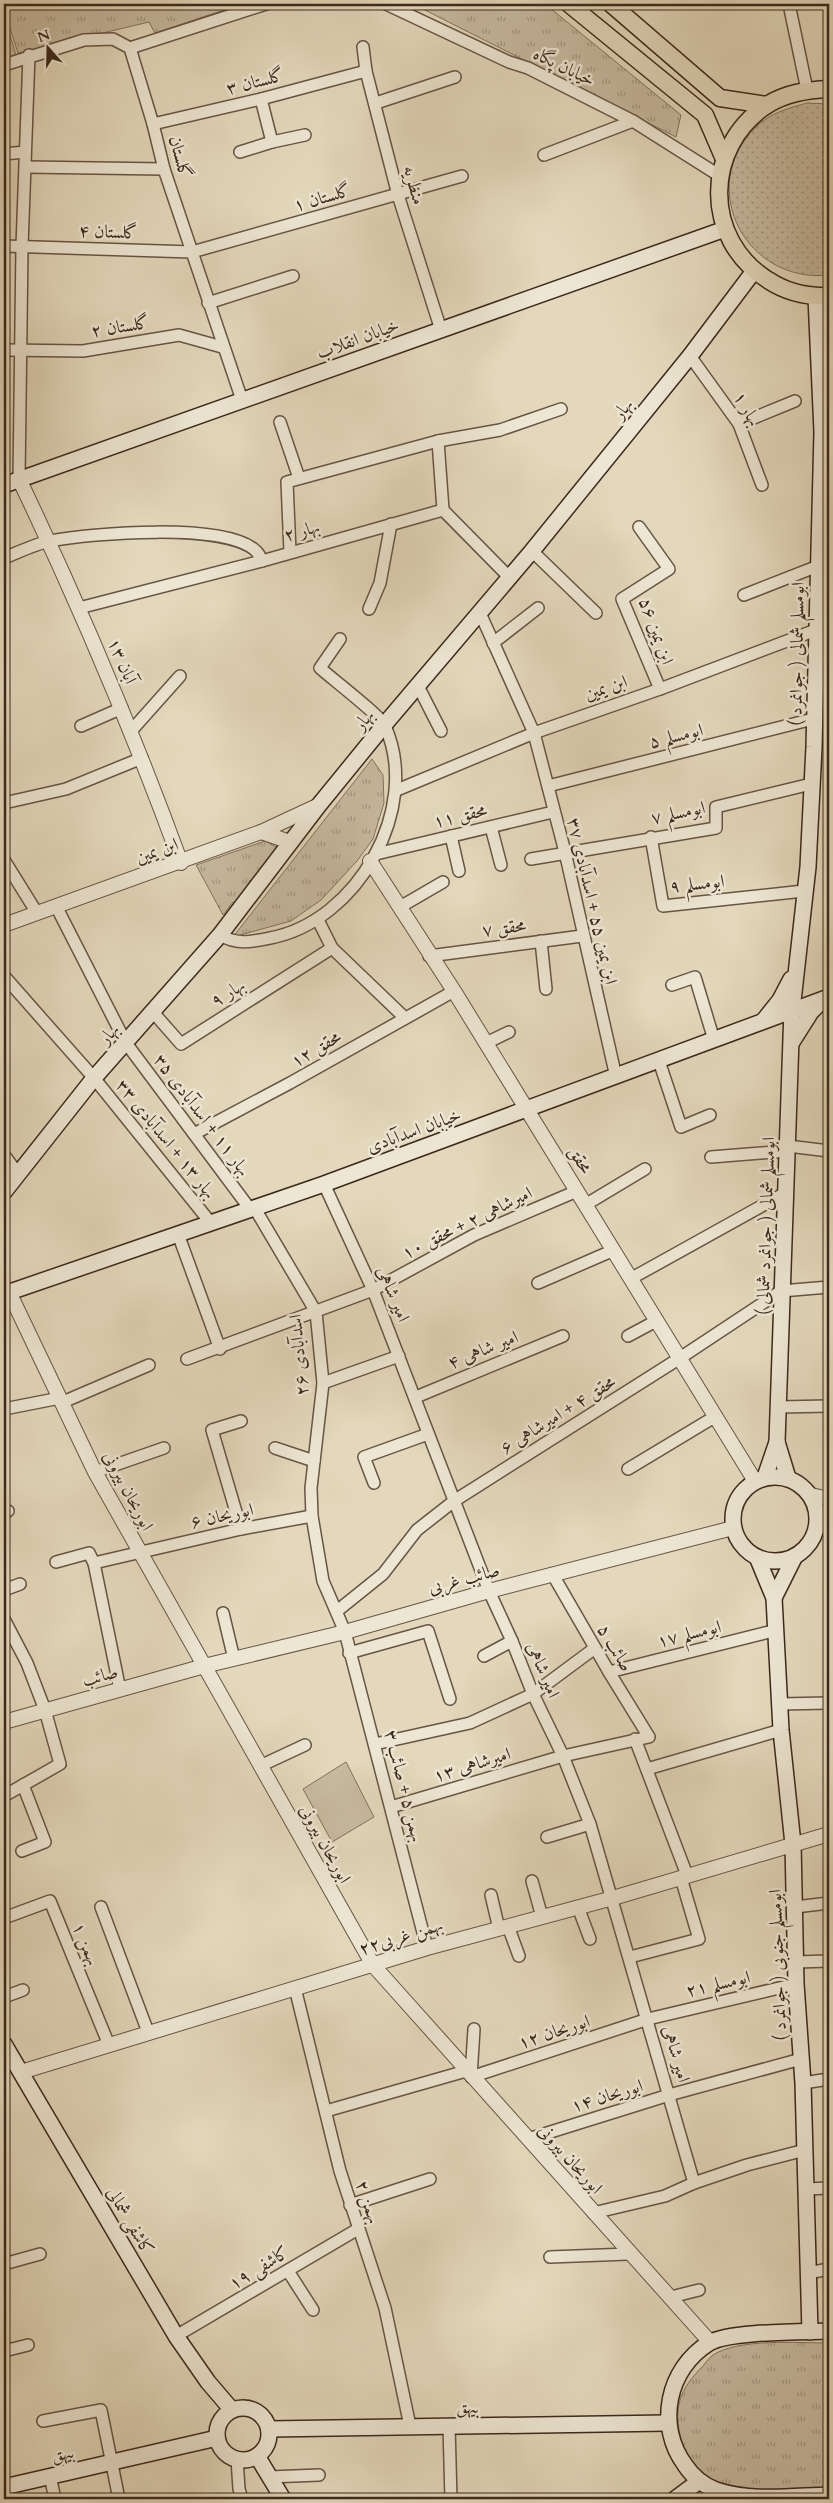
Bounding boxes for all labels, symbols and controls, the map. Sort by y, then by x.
north arrow [22,22,72,72]
text: N [35,25,53,47]
street label: خیابان پگاه [529,41,599,93]
street label: گلستان ۳ [224,63,286,101]
street label: گلستان [162,133,198,181]
street label: منظریه [397,162,431,208]
street label: گلستان ۱ [290,178,354,218]
street label: گلستان ۴ [78,218,138,246]
street label: گلستان ۲ [89,310,151,344]
street label: خیابان انقلاب [313,313,403,365]
street label: بهار ۱ [727,387,767,431]
street label: بهار [605,393,639,427]
street label: بهار ۲ [281,514,323,548]
street label: ابومسلم شمالی ( جوانمرد ) [783,582,816,726]
street label: ابن یمین ۵۶ [632,594,680,668]
street label: ۱۳ آبان [101,634,144,690]
street label: ابن یمین [581,669,631,707]
street label: بهار [346,704,380,738]
street label: ابومسلم ۵ [646,717,707,760]
street label: ابومسلم ۷ [649,795,709,836]
street label: محقق ۱۱ [431,798,489,834]
street label: ابن یمین ۵۵ + اسدآبادی ۳۷ [561,815,623,987]
street label: ابن یمین [132,832,182,870]
street label: ابومسلم ۹ [668,869,726,904]
street label: محقق ۷ [481,913,527,943]
street label: بهار ۹ [206,973,250,1013]
street label: بهار [91,1018,125,1052]
street label: محقق ۱۲ [286,1024,346,1073]
street label: بهار ۱۱ + اسدآبادی ۳۵ [148,1049,256,1181]
street label: بهار ۱۳ + اسدآبادی ۳۳ [110,1074,222,1204]
street label: خیابان اسدآبادی [363,1102,465,1160]
street label: ابومسلم شمالی ( جوانمرد شمالی ) [750,1136,787,1316]
street label: محقق [562,1141,598,1179]
street label: امیرشاهی ۲ + محقق ۱۰ [398,1181,537,1265]
street label: امیر شاهی [370,1262,416,1326]
street label: اسدآبادی ۲۶ [283,1313,315,1397]
street label: امیر شاهی ۴ [444,1325,522,1375]
street label: محقق ۴ + امیرشاهی ۶ [495,1369,621,1461]
street label: ابوریحان بیرونی [97,1447,159,1535]
street label: ابوریحان ۶ [188,1497,256,1535]
street label: صائب غربی [426,1558,502,1600]
street label: ابومسلم ۱۷ [654,1614,725,1659]
street label: صائب ۵ [591,1620,639,1676]
street label: امیر شاهی [520,1638,566,1702]
street label: صائب [79,1659,121,1693]
street label: بهمن ۵ + صائب ۳ [378,1727,430,1845]
street label: امیرشاهی ۱۳ [430,1741,514,1789]
street label: ابوریحان بیرونی [293,1800,357,1888]
street label: ابومسلم جنوبی ( جوانمرد ) [763,1889,798,2041]
street label: ۲۲بهمن غربی [356,1912,446,1962]
street label: بهمن ۱ [66,1919,106,1969]
street label: ابومسلم ۲۱ [683,1964,754,2008]
street label: ابوریحان ۱۲ [515,2009,593,2055]
street label: امیر شاهی [656,2022,696,2086]
street label: ابوریحان ۱۴ [568,2073,646,2119]
street label: ابوریحان بیرونی [532,2118,608,2200]
street label: بهمن ۲ [349,2177,387,2227]
street label: کاشفی شمالی [100,2182,160,2260]
street label: کاشفی ۱۹ [224,2240,294,2296]
street label: بیهق [456,2395,480,2420]
street label: بیهق [49,2439,77,2469]

